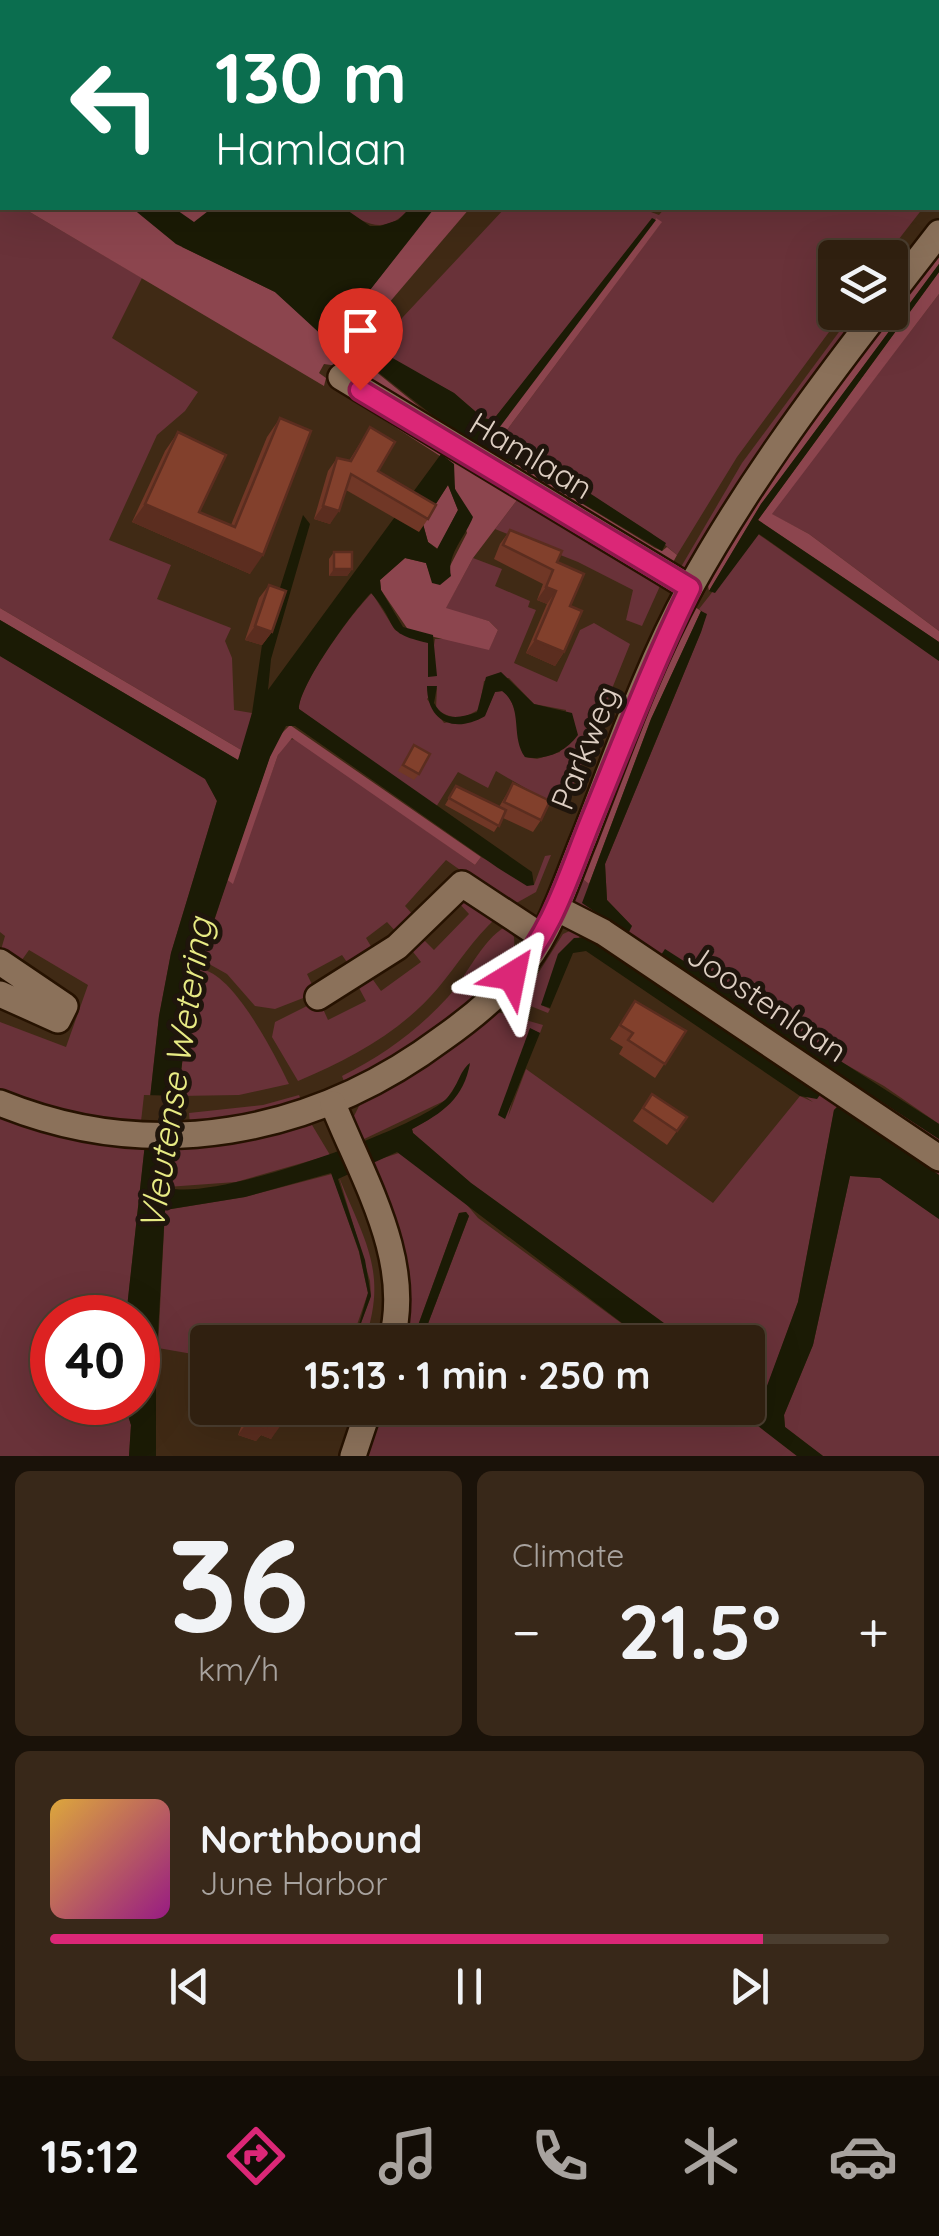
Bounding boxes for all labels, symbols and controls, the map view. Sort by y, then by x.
text: 130 m [215,33,407,121]
icon: left [50,40,180,170]
text: Hamlaan [215,120,407,176]
map controls [818,240,908,330]
button: layers [818,240,908,330]
pin [318,288,403,391]
icon: arrive [333,303,388,358]
street label: Hamlaan [463,403,600,507]
street label: Parkweg [541,680,627,815]
water label: Vleutense Wetering [129,912,222,1233]
position arrow [460,924,564,1028]
street label: Joostenlaan [680,934,855,1070]
speed limit sign: 40 [30,1295,160,1425]
text: 15:13 · 1 min · 250 m [304,1351,651,1399]
text: 36 [168,1502,309,1665]
text: Climate [512,1535,624,1575]
text: 21.5° [618,1584,781,1678]
text: − [512,1597,541,1666]
text: + [858,1597,889,1666]
text: km/h [198,1649,279,1689]
text: Northbound [200,1815,422,1863]
text: June Harbor [200,1863,388,1903]
icon: previous [162,1959,217,2014]
icon: pause [442,1959,497,2014]
icon: next [722,1959,777,2014]
icon: directions [221,2121,291,2191]
icon: music [373,2121,443,2191]
icon: phone [525,2121,595,2191]
icon: climate [676,2121,746,2191]
icon: car [828,2121,898,2191]
text: 15:12 [41,2128,140,2184]

